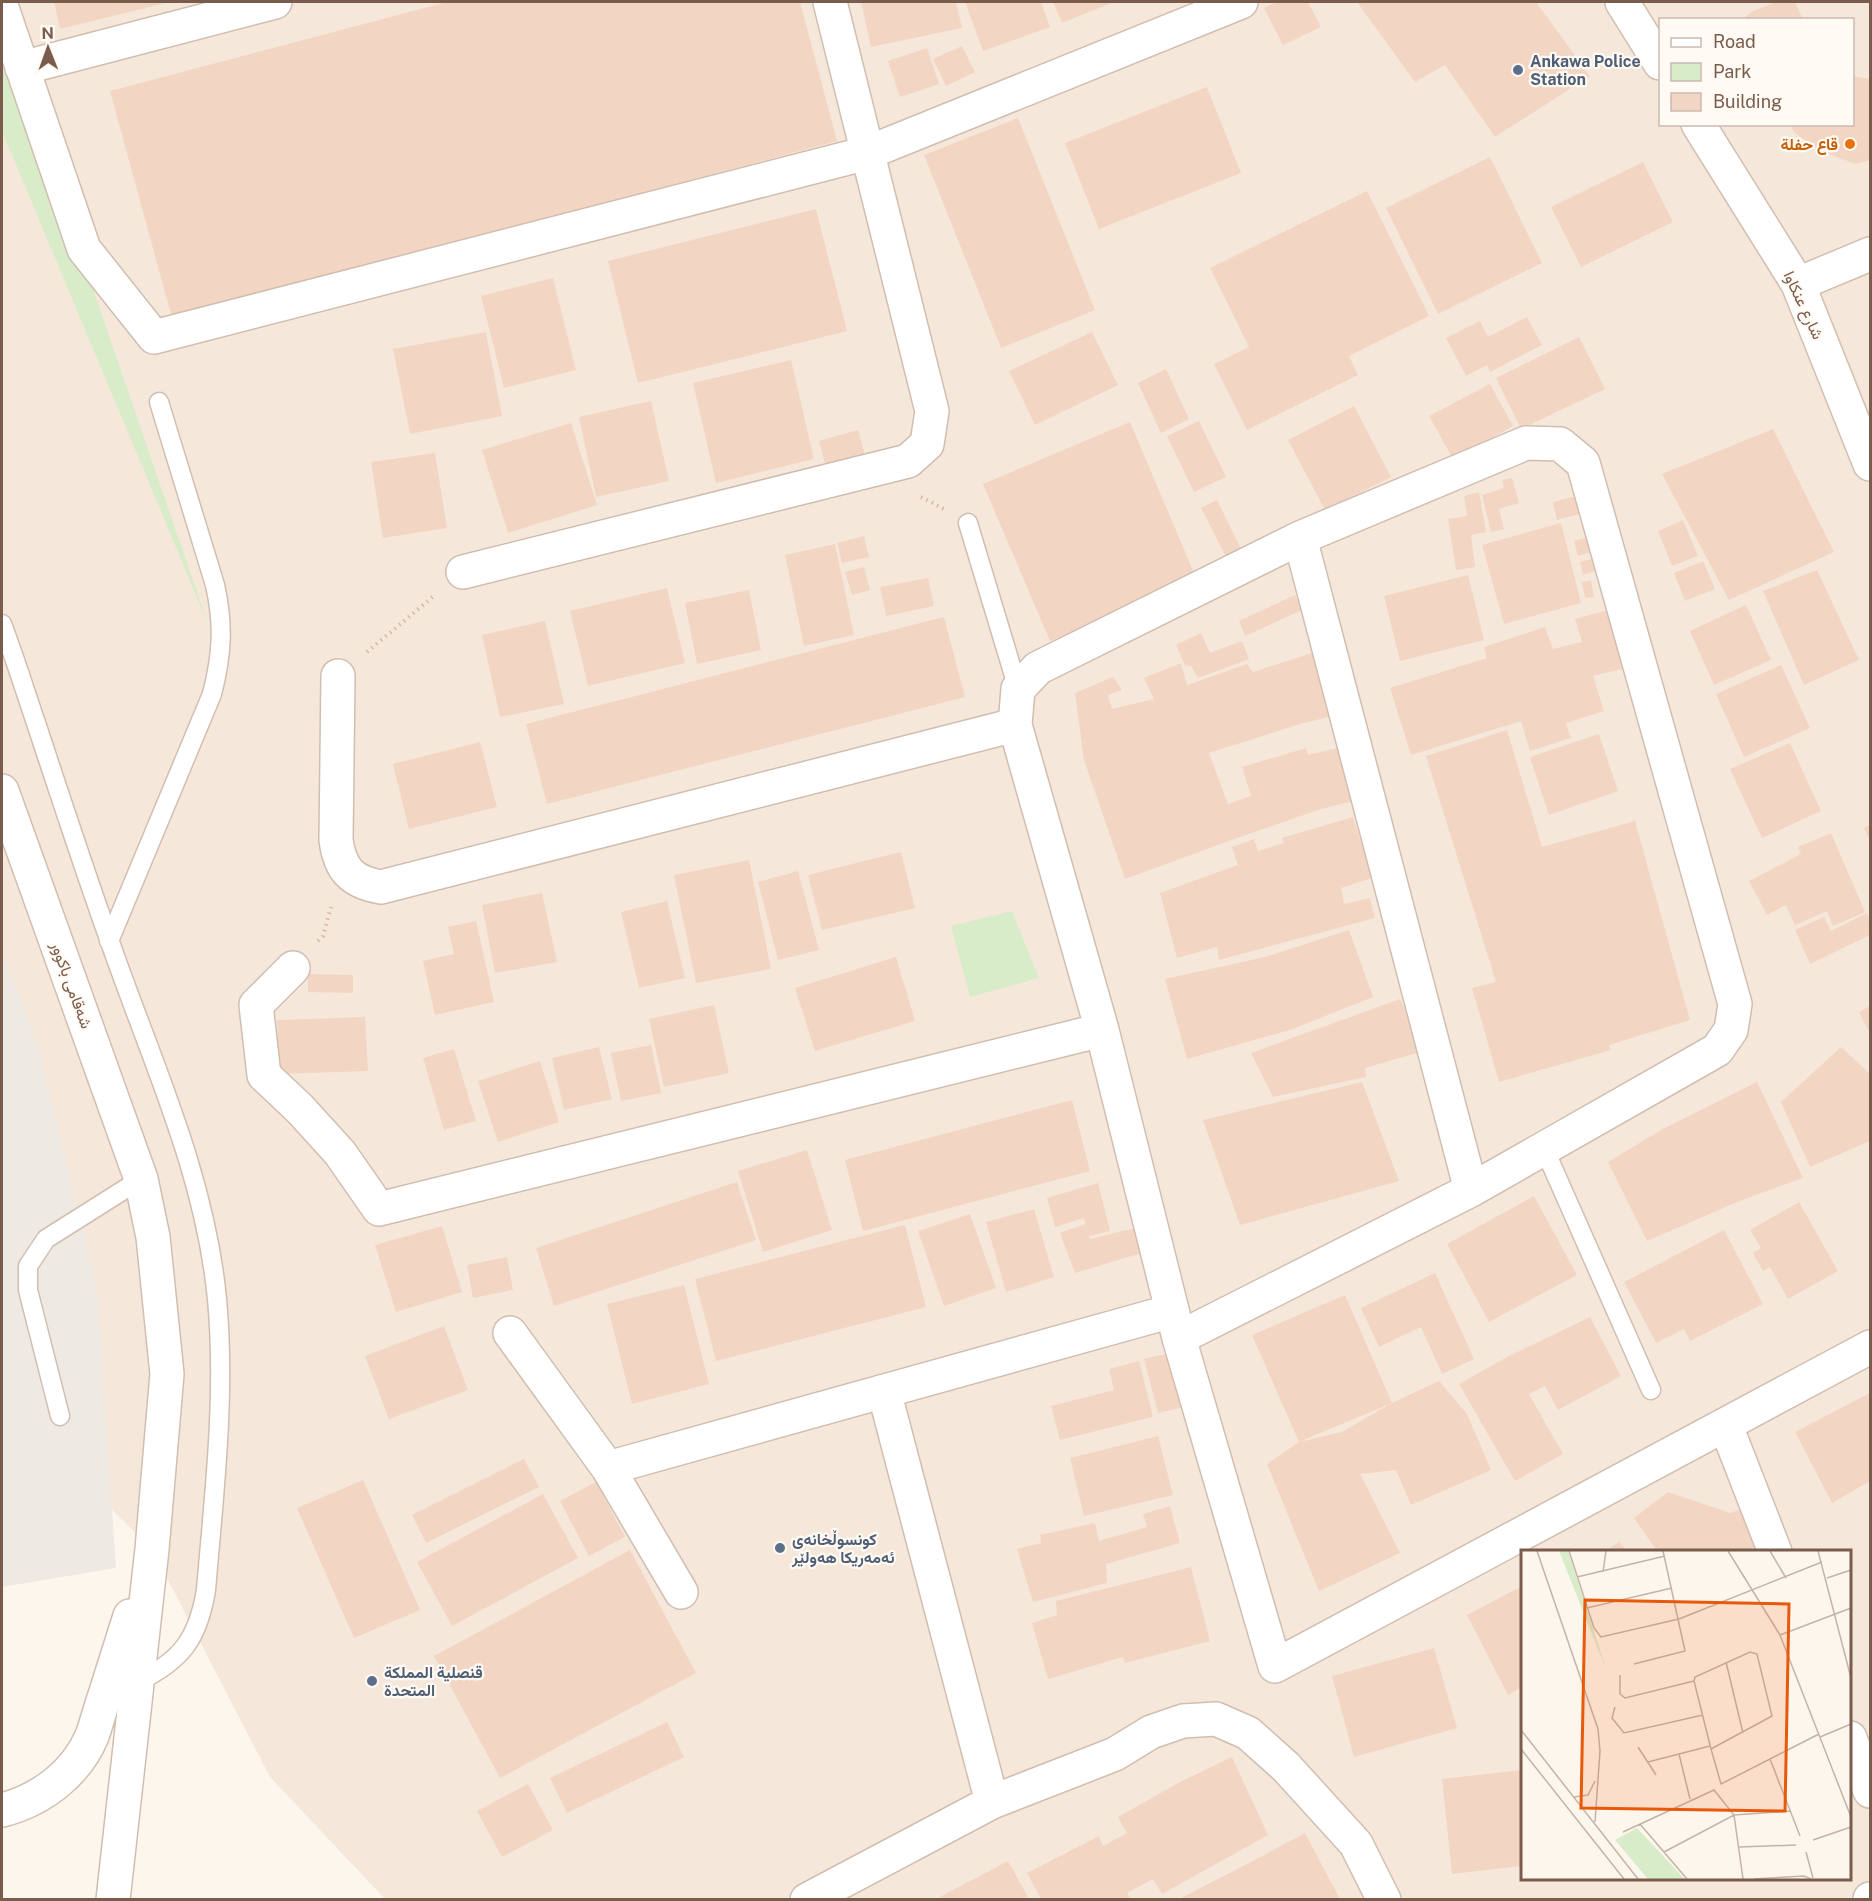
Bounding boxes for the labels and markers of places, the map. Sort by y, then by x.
place label: Ankawa Police Station [1530,52,1641,89]
marker: Ankawa Police Station [1511,63,1525,77]
place label: قاع حفلة [1781,135,1838,155]
marker: قاع حفلة [1843,137,1857,151]
place label: کونسوڵخانەی ئەمەریکا هەولێر [791,1530,895,1568]
marker: کونسوڵخانەی ئەمەریکا هەولێر [773,1541,787,1555]
place label: قنصلية المملكة المتحدة [384,1663,483,1700]
marker: قنصلية المملكة المتحدة [365,1674,379,1688]

